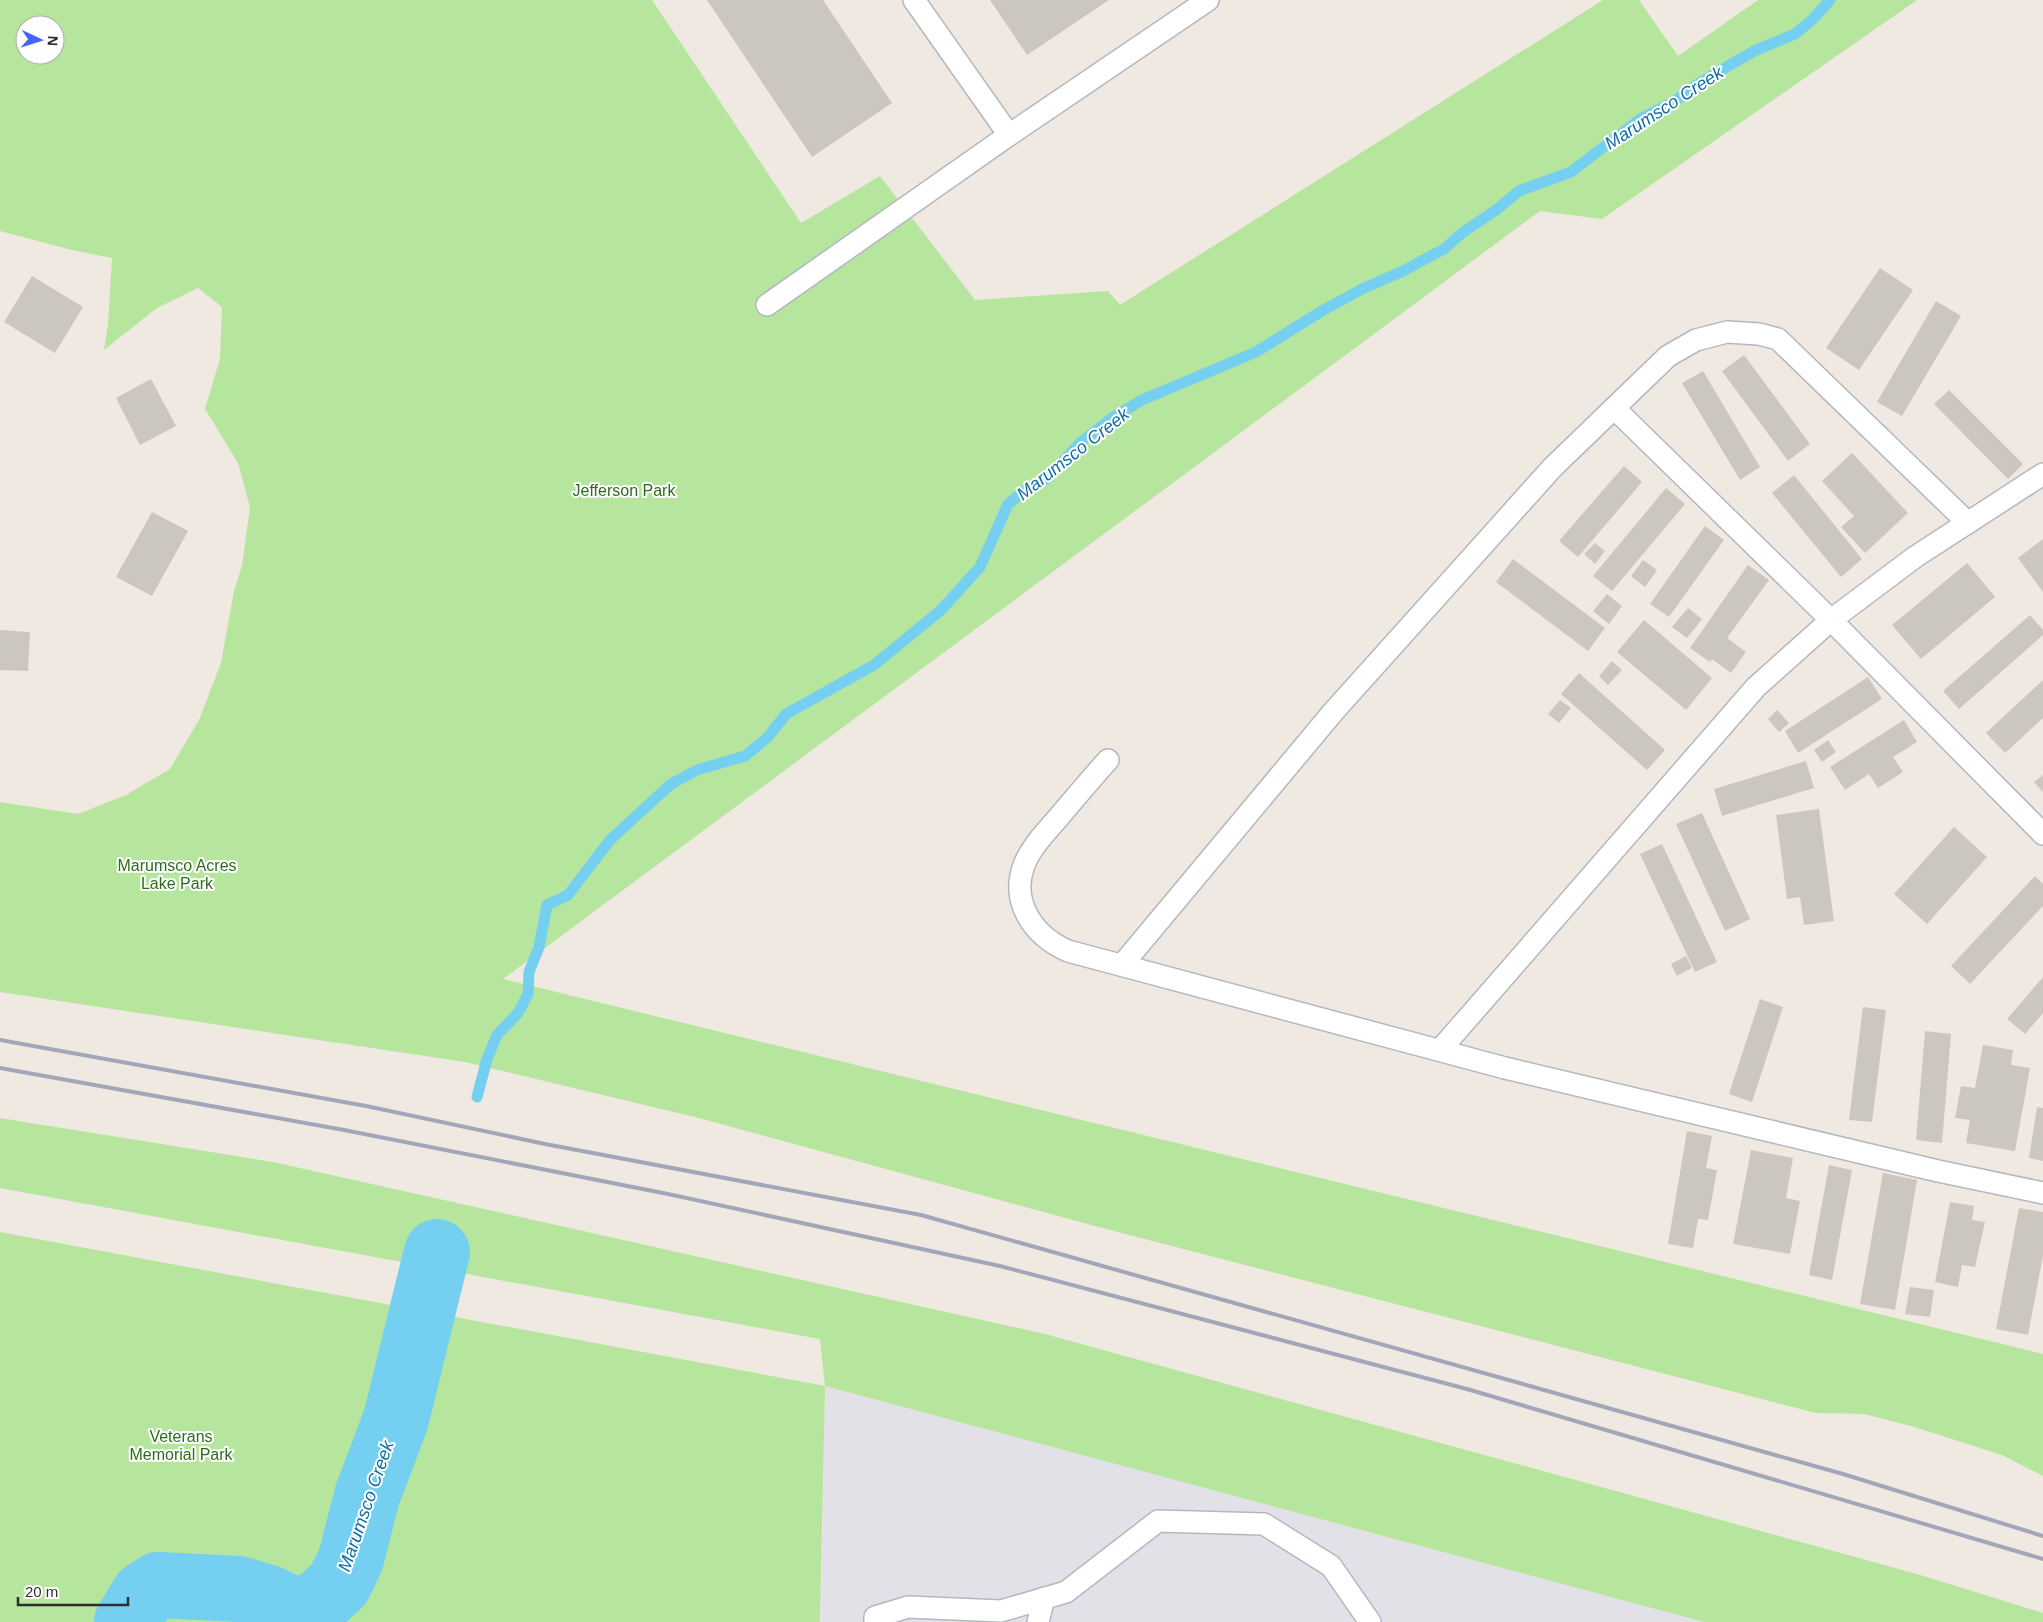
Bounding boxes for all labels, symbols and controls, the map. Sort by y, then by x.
north arrow [15,15,65,65]
text: N [45,35,61,47]
water label: Marumsco Creek [1601,62,1728,154]
water label: Marumsco Creek [1013,403,1134,504]
park label: Jefferson Park [573,482,676,499]
park label: Marumsco Acres Lake Park [117,857,237,892]
park label: Veterans Memorial Park [129,1428,234,1463]
water label: Marumsco Creek [334,1437,398,1574]
scale bar [18,1574,128,1606]
text: 20 m [25,1583,58,1600]

